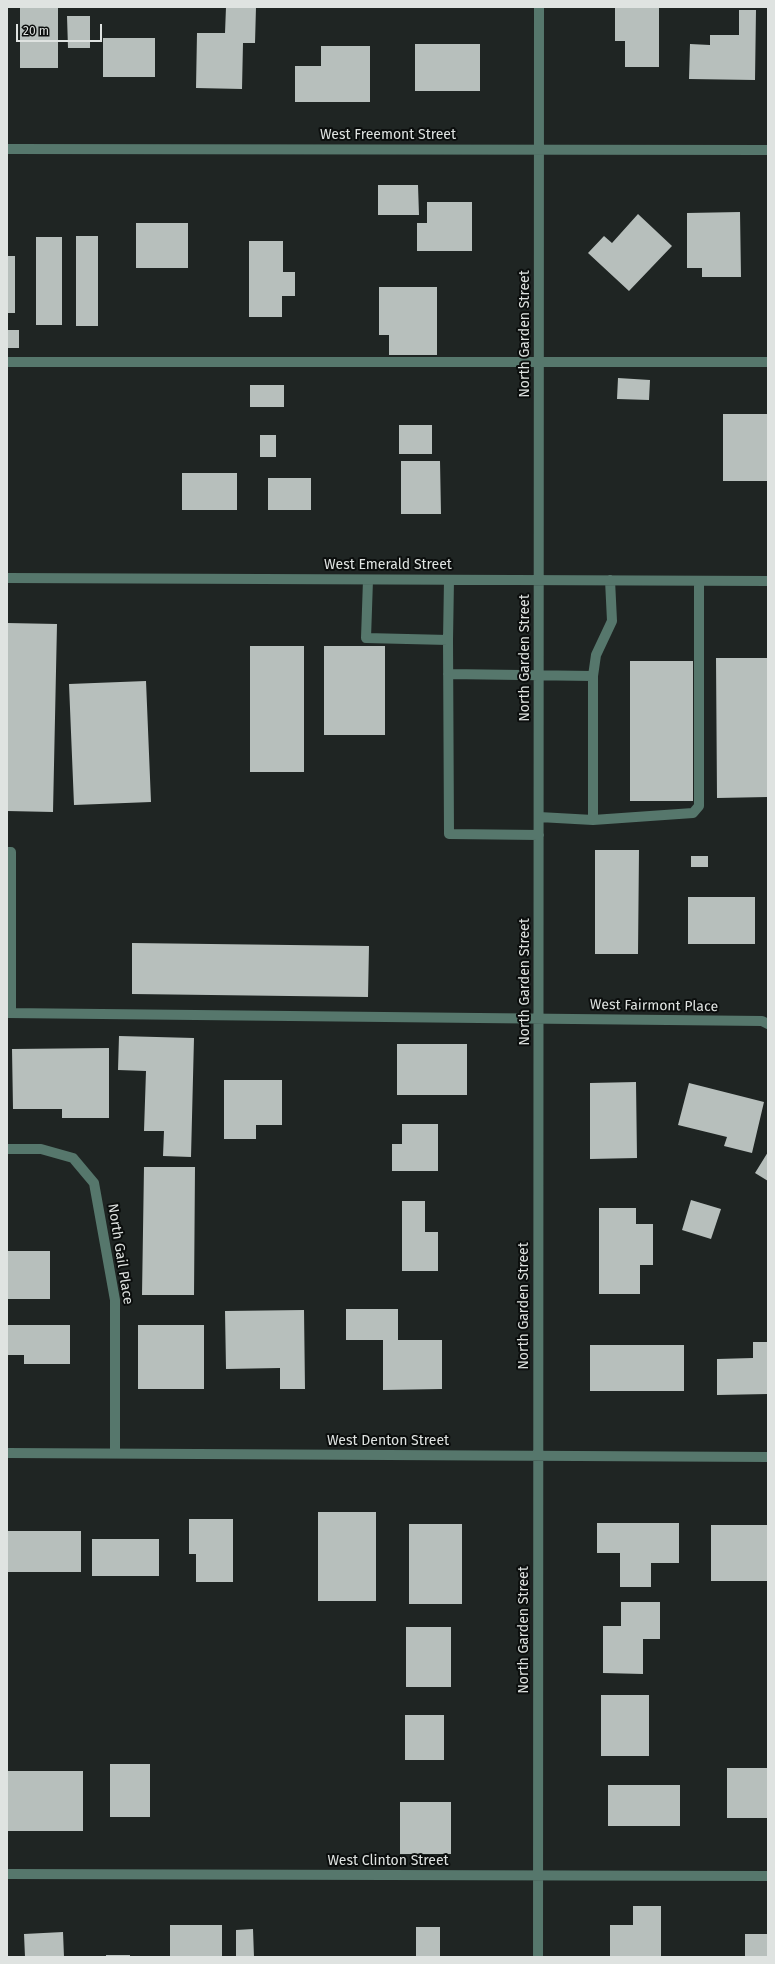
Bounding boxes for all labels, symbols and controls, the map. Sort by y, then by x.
scale bar [18,16,104,42]
text: 20 m [23,24,49,38]
street label: West Freemont Street [320,127,456,143]
street label: North Garden Street [517,270,533,398]
street label: West Emerald Street [324,557,452,573]
street label: North Garden Street [517,594,533,722]
street label: North Garden Street [517,918,533,1046]
street label: West Fairmont Place [590,996,718,1016]
street label: North Gail Place [104,1202,136,1306]
street label: North Garden Street [516,1242,532,1370]
street label: West Denton Street [327,1433,449,1449]
street label: North Garden Street [516,1566,532,1694]
street label: West Clinton Street [327,1853,449,1869]

